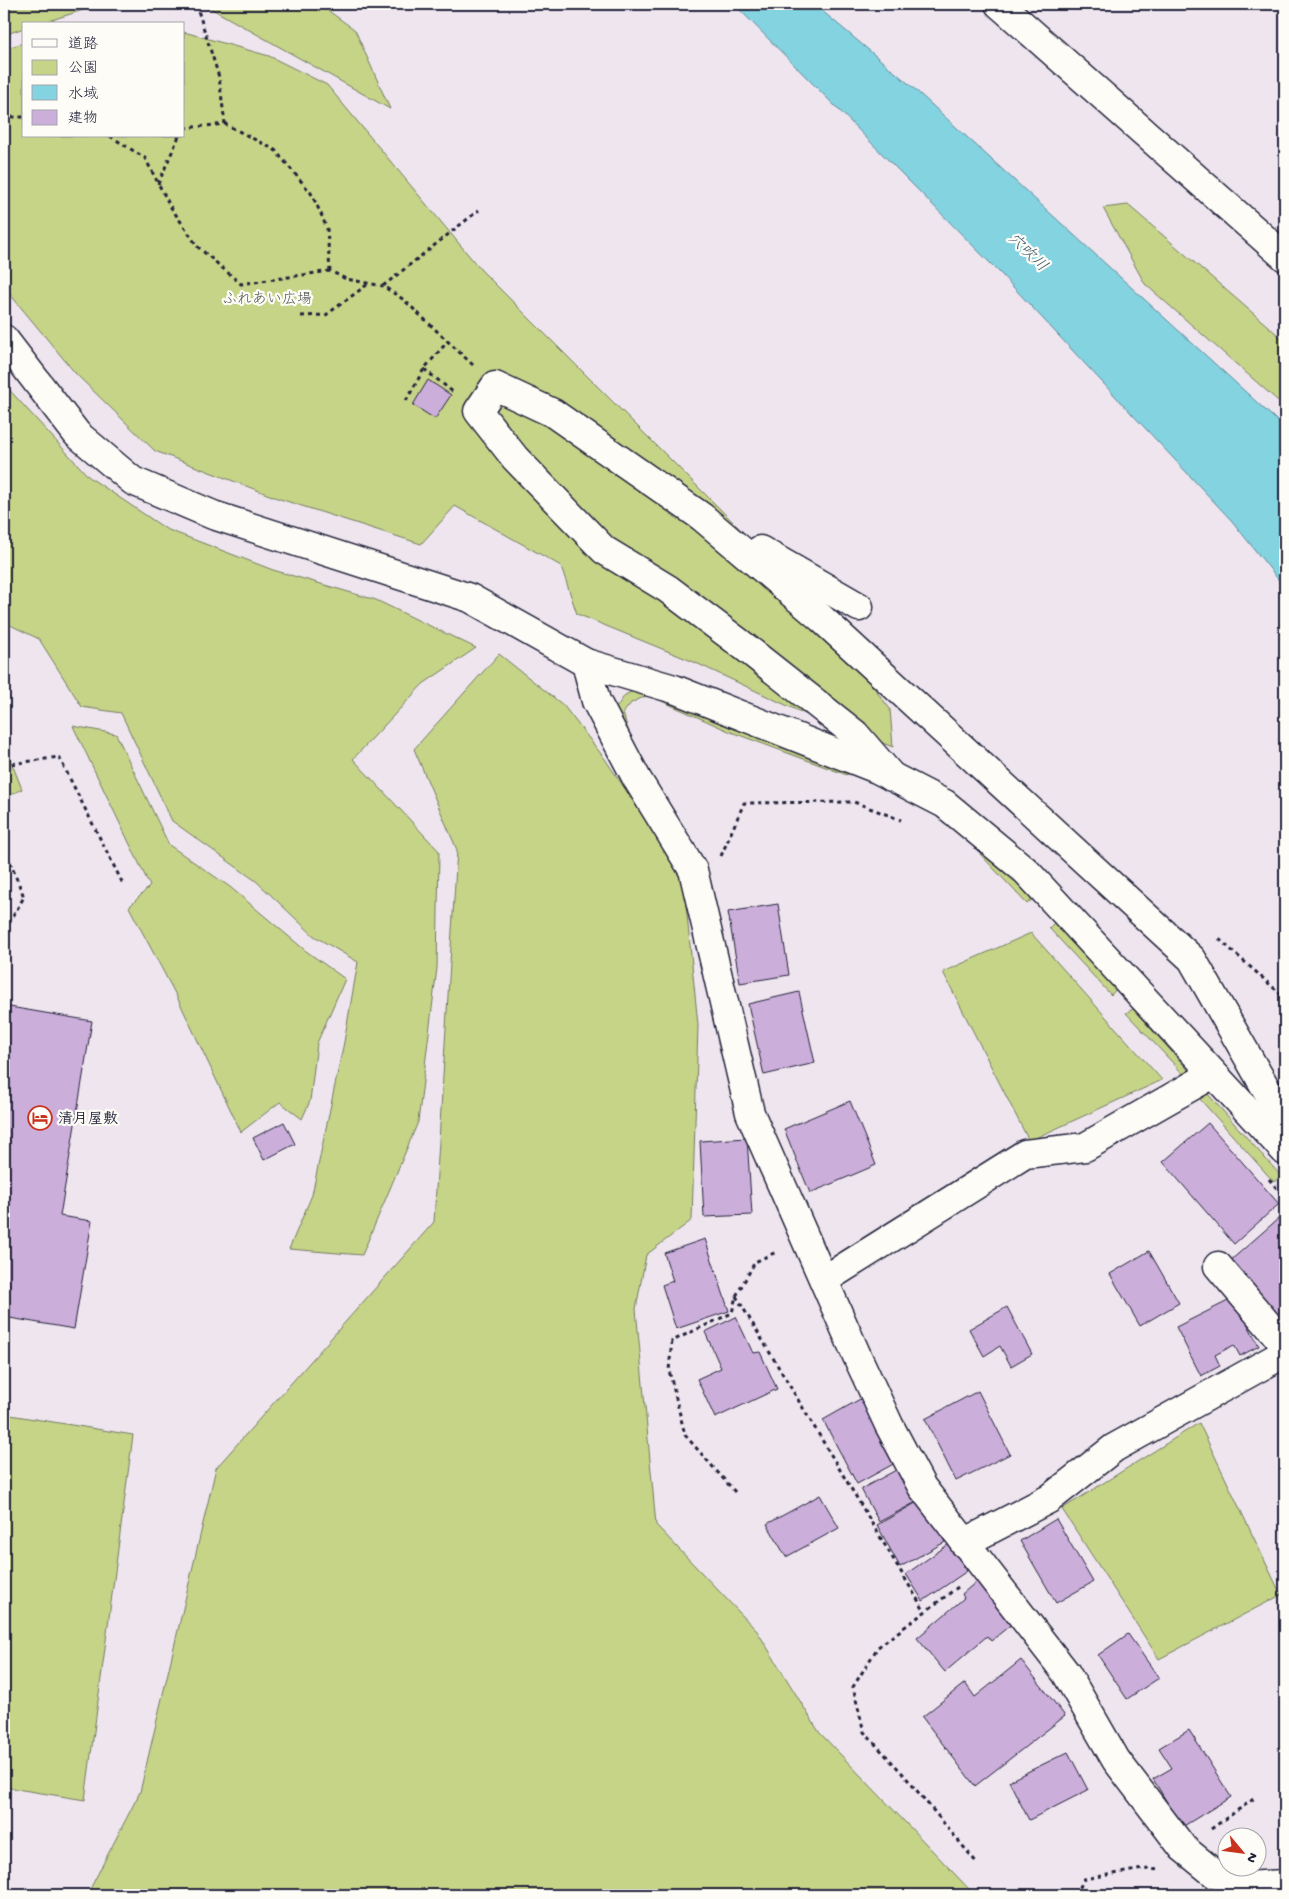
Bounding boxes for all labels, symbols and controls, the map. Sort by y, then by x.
legend [22,22,185,138]
text: 道路 [68,36,98,54]
text: 公園 [68,60,98,78]
text: 水域 [68,85,98,104]
text: 建物 [68,110,98,128]
water label: 穴吹川 [1003,229,1051,277]
park label: ふれあい広場 [222,291,312,309]
hotel icon: 清月屋敷 [27,1105,53,1131]
place label: 清月屋敷 [58,1110,118,1129]
north arrow [1216,1826,1266,1876]
text: N [1242,1849,1261,1865]

